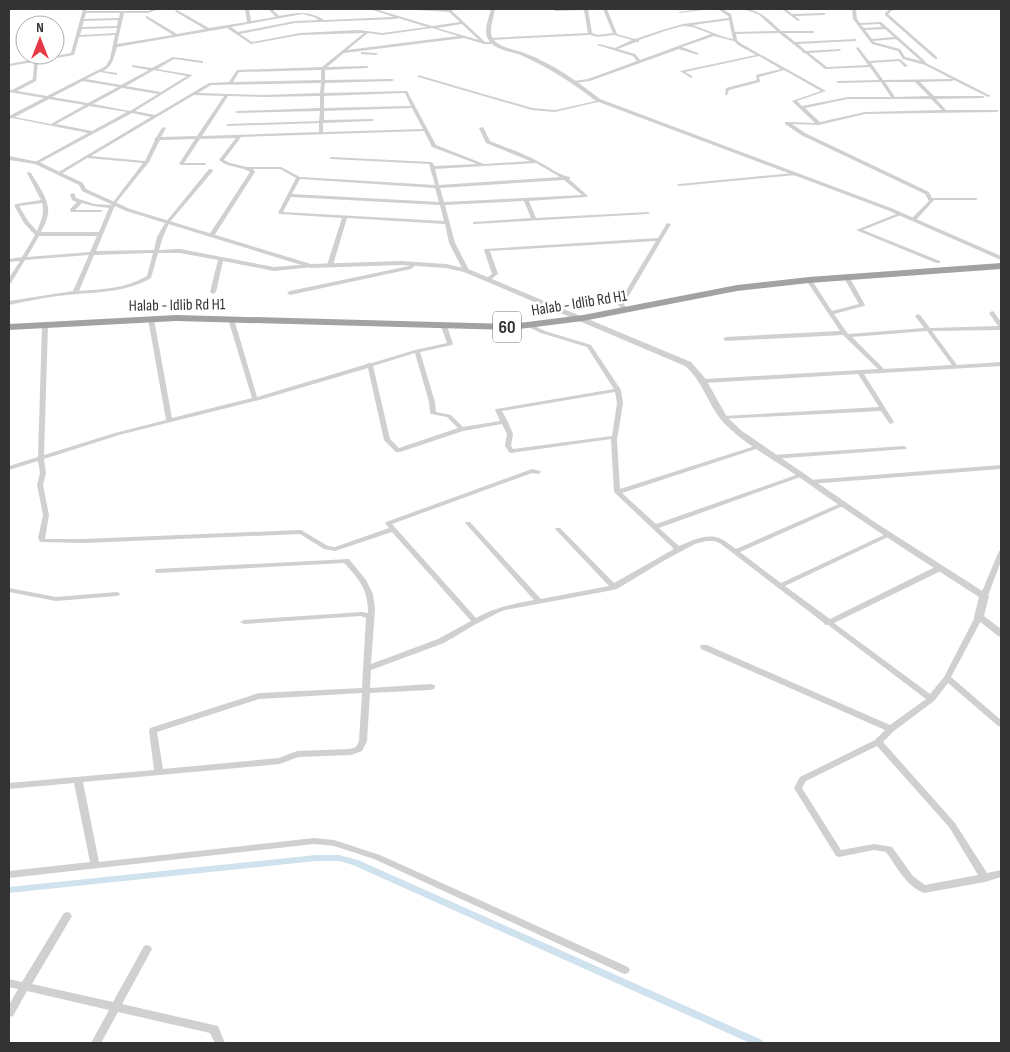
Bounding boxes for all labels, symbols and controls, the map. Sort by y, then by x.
north arrow [15,15,65,65]
text: N [36,19,44,36]
street label: Halab - Idlib Rd H1 [530,286,629,320]
street label: Halab - Idlib Rd H1 [129,295,226,316]
road number: 60 [493,312,521,342]

